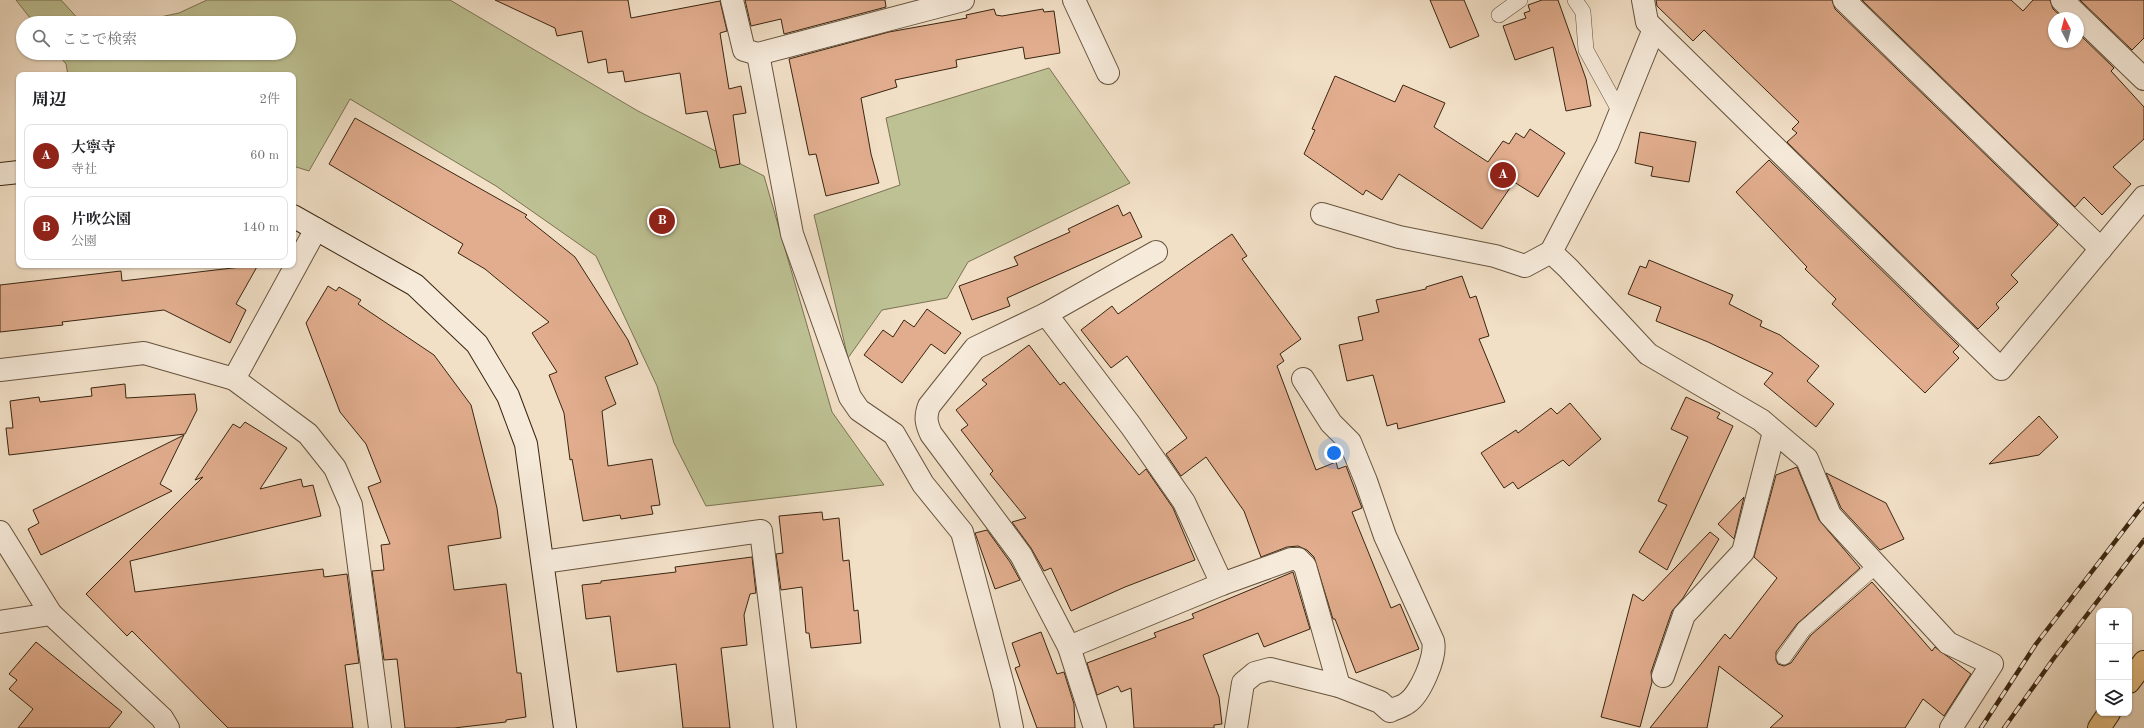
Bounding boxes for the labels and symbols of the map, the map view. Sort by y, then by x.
north arrow [2048,12,2084,48]
pin: A [1490,160,1516,190]
pin: B [649,206,675,236]
your location [1324,443,1344,463]

